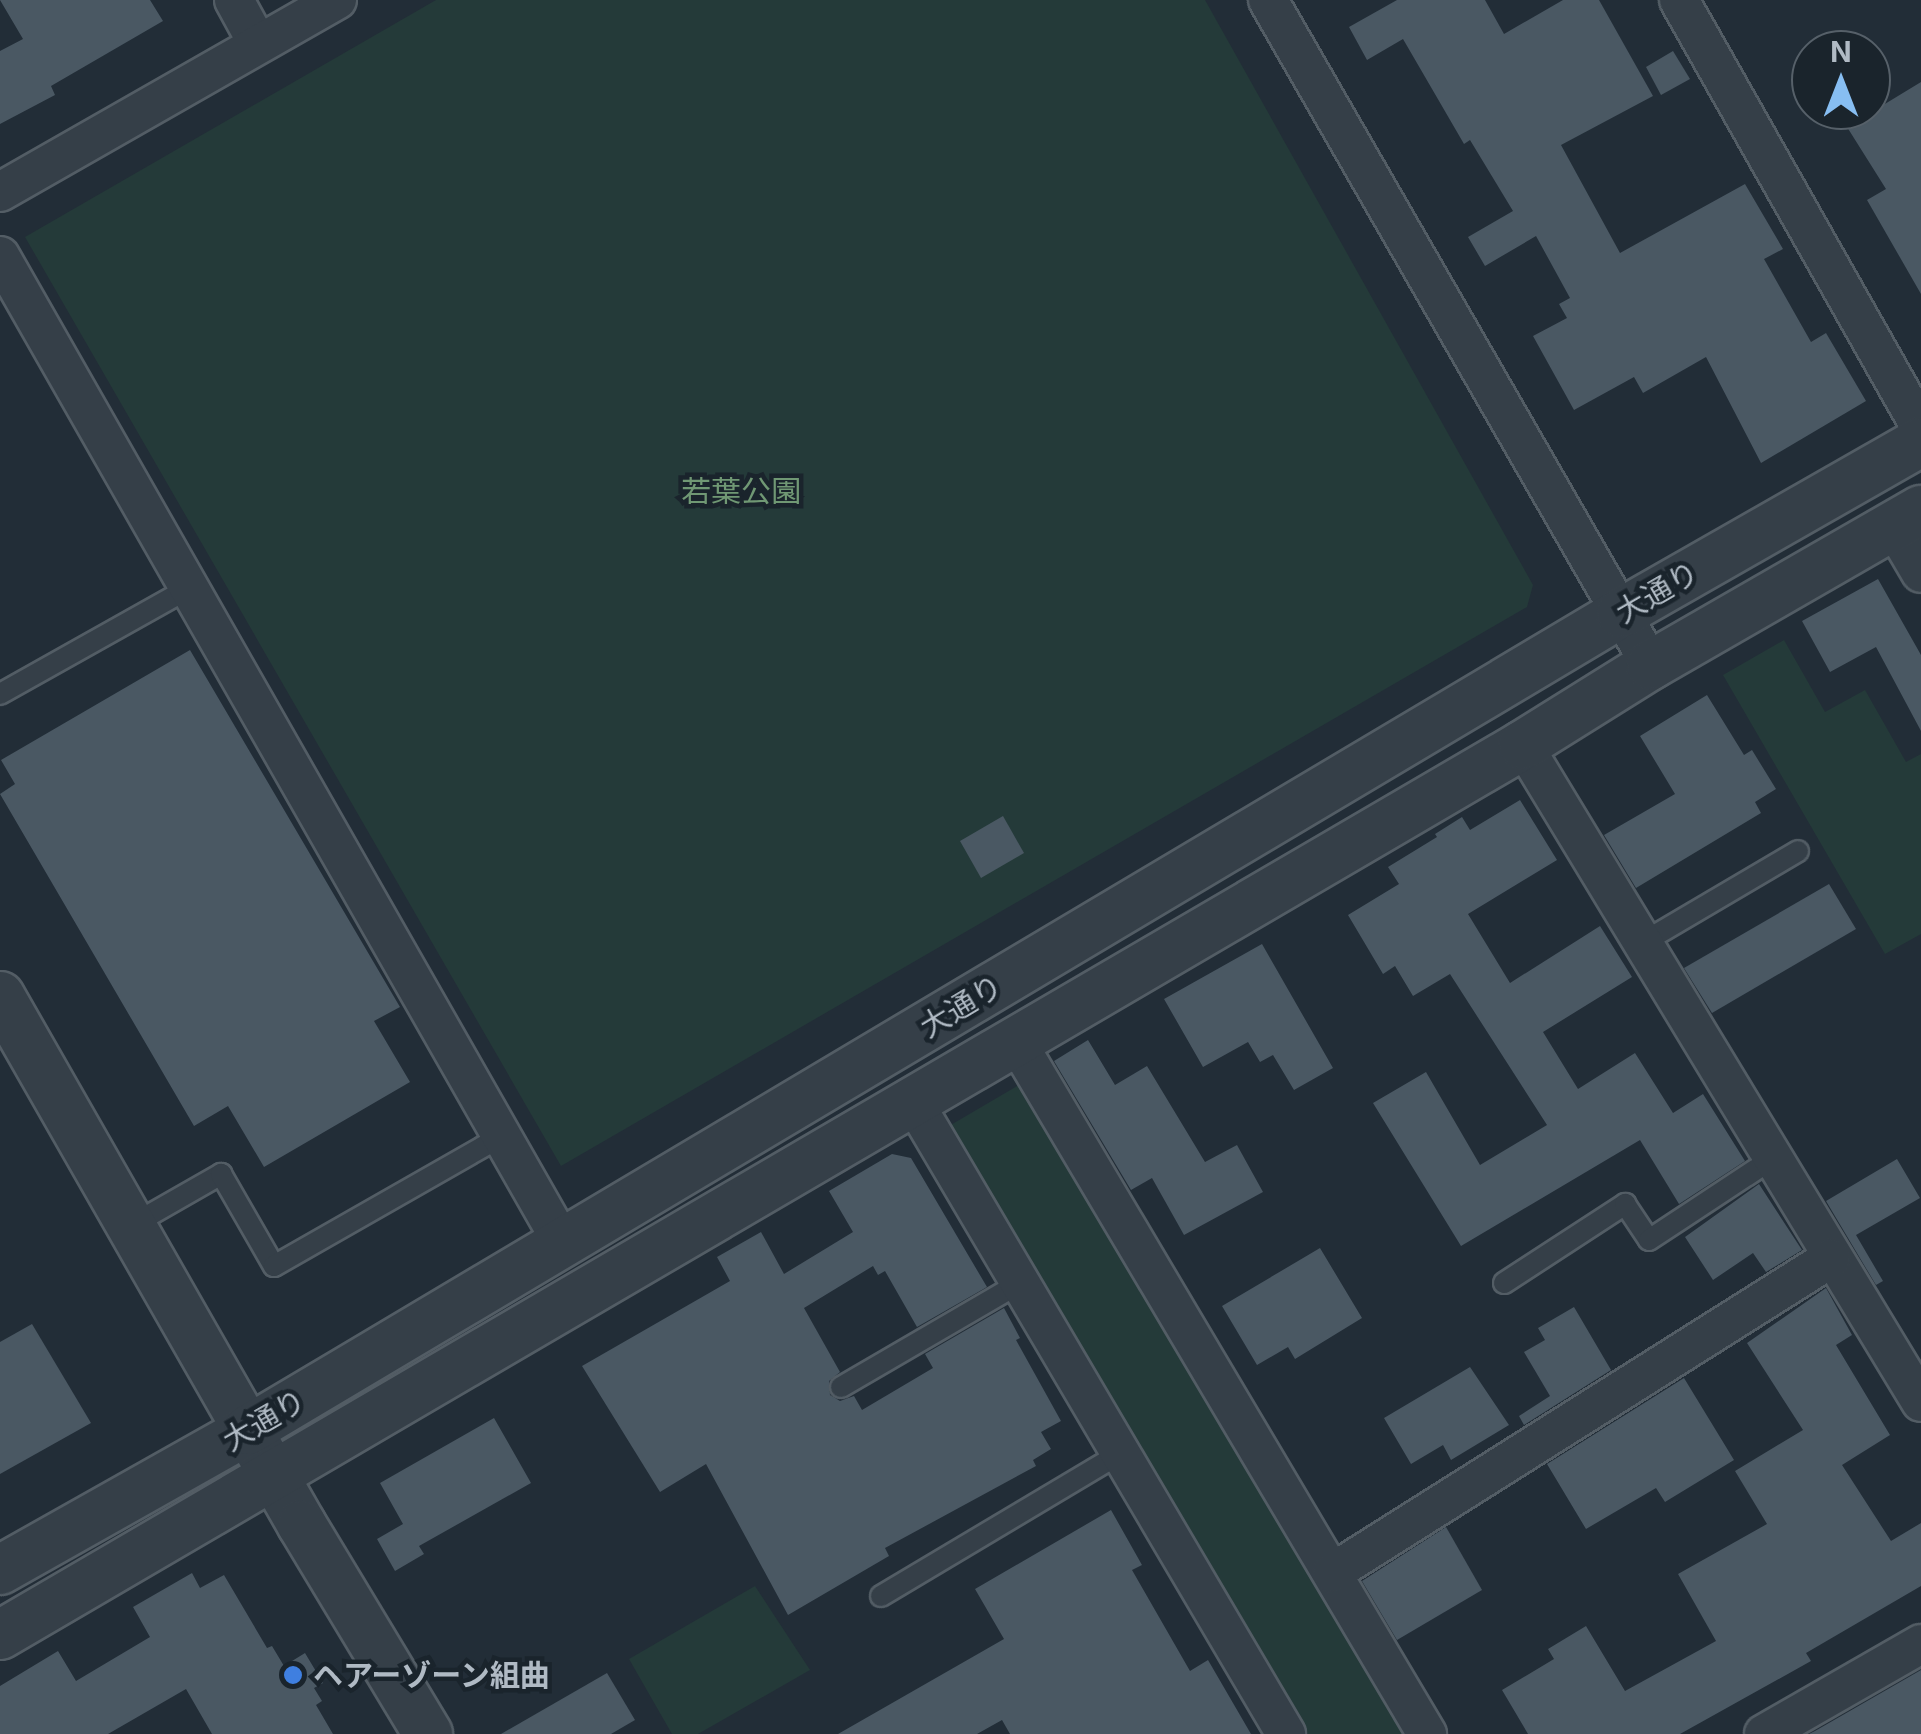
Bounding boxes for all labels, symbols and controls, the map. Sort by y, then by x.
north arrow [1791,30,1891,130]
text: N [1830,35,1852,69]
park label: 若葉公園 [681,473,801,509]
street label: 大通り [1609,554,1705,630]
street label: 大通り [913,967,1009,1045]
street label: 大通り [216,1382,312,1458]
place label: ヘアーゾーン組曲 [313,1657,551,1693]
marker: ヘアーゾーン組曲 [282,1664,304,1686]

